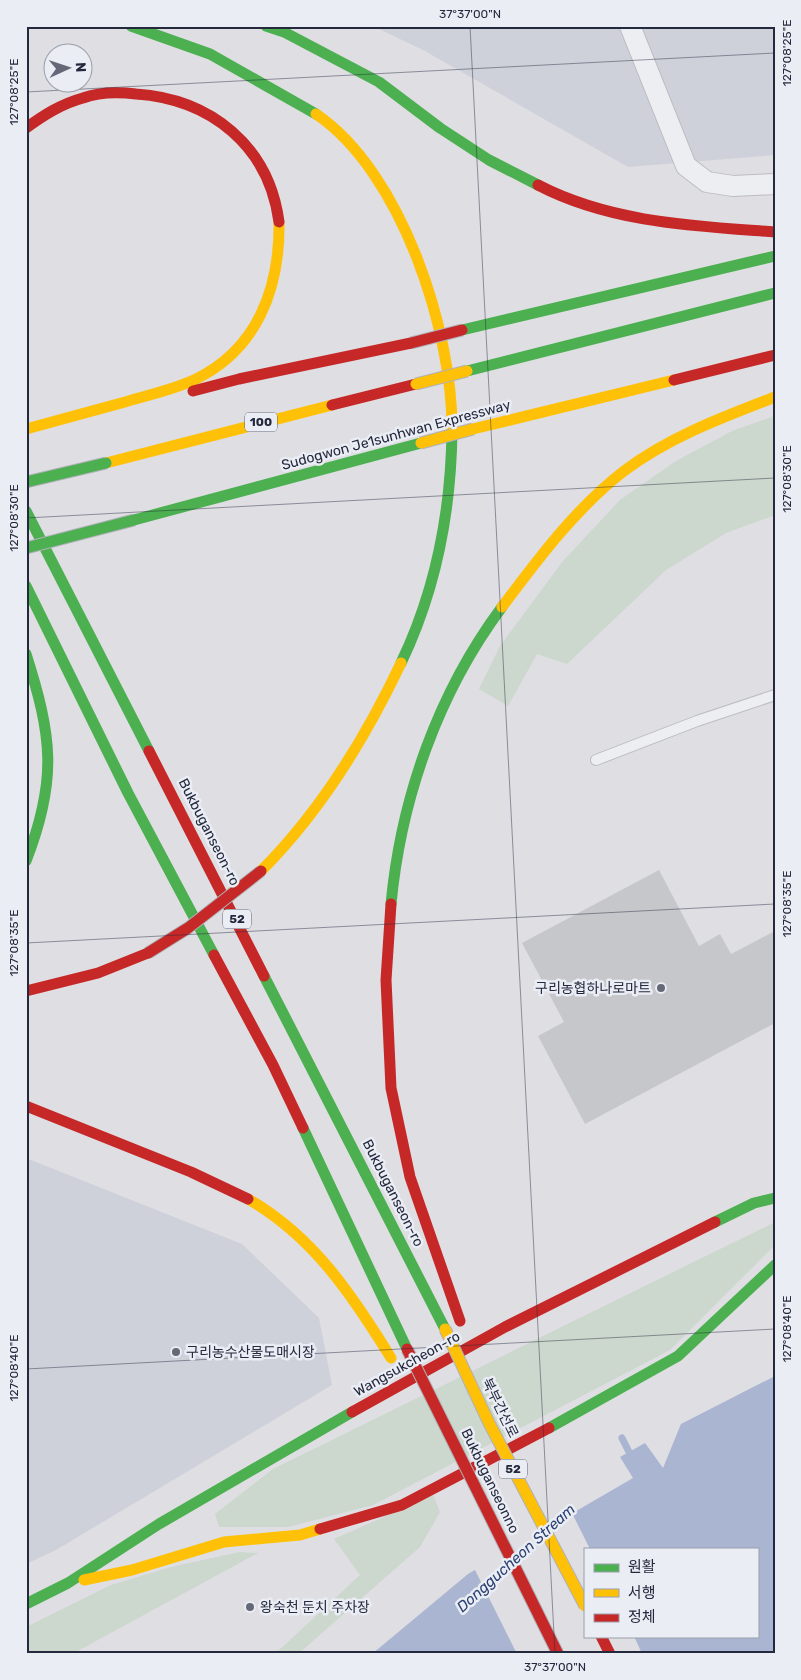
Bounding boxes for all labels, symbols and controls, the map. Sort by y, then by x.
text: 37°37'00"N [439,7,501,21]
text: 127°08'25"E [780,20,794,86]
north arrow [42,42,92,92]
text: 127°08'25"E [7,59,21,125]
text: N [72,62,89,73]
street label: Sudogwon Je1sunhwan Expressway [280,396,513,474]
road number: 100 [245,412,277,432]
text: 127°08'30"E [780,445,794,513]
text: 127°08'30"E [7,484,21,552]
street label: Bukbuganseon-ro [175,776,243,888]
text: 127°08'35"E [780,871,794,937]
text: 127°08'35"E [7,910,21,976]
road number: 52 [223,910,251,929]
place label: 구리농협하나로마트 [535,980,651,997]
marker: 구리농협하나로마트 [655,982,667,994]
street label: Bukbuganseon-ro [359,1137,427,1249]
text: 127°08'40"E [780,1295,794,1363]
street label: Wangsukcheon-ro [351,1328,463,1400]
text: 127°08'40"E [7,1334,21,1402]
place label: 구리농수산물도매시장 [186,1344,315,1361]
marker: 구리농수산물도매시장 [170,1346,182,1358]
street label: 북부간선로 [478,1375,522,1441]
street label: Bukbuganseonno [457,1426,523,1536]
road number: 52 [499,1460,527,1478]
water label: Donggucheon Stream [453,1500,579,1616]
legend [584,1548,758,1638]
text: 원활 [628,1558,656,1576]
text: 서행 [628,1584,656,1602]
place label: 왕숙천 둔치 주차장 [260,1599,370,1616]
marker: 왕숙천 둔치 주차장 [244,1601,256,1613]
text: 정체 [628,1608,656,1626]
text: 37°37'00"N [524,1660,586,1674]

